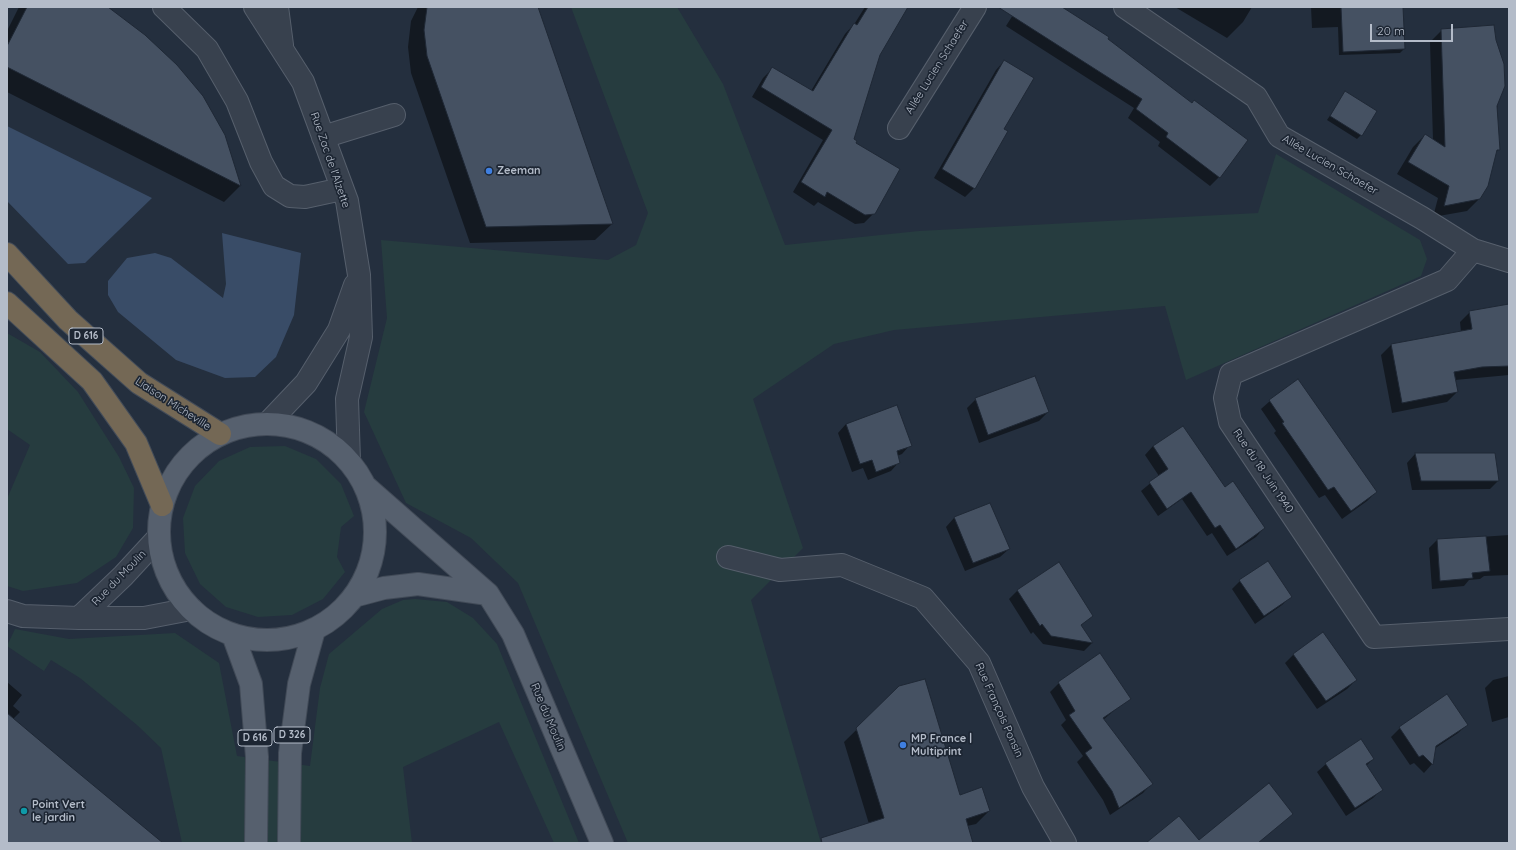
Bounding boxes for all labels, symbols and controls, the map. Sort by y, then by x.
scale bar [1372,16,1455,42]
street label: Allée Lucien Schaefer [903,18,971,116]
text: 20 m [1377,23,1405,38]
street label: Rue Zac de l'Alzette [307,110,353,210]
street label: Allée Lucien Schaefer [1280,132,1380,198]
place label: Zeeman [497,164,541,178]
marker: Zeeman [484,166,494,176]
road number: D 616 [69,328,103,344]
street label: Liaison Micheville [133,375,213,433]
street label: Rue du 18 Juin 1940 [1230,426,1296,516]
street label: Rue du Moulin [89,547,149,609]
street label: Rue François Ponsin [972,661,1026,759]
street label: Rue du Moulin [528,681,568,753]
road number: D 326 [274,727,310,743]
road number: D 616 [238,730,272,746]
place label: MP France | Multiprint [911,732,972,758]
marker: MP France | Multiprint [898,740,908,750]
place label: Point Vert le jardin [32,798,85,824]
marker: Point Vert le jardin [19,806,29,816]

